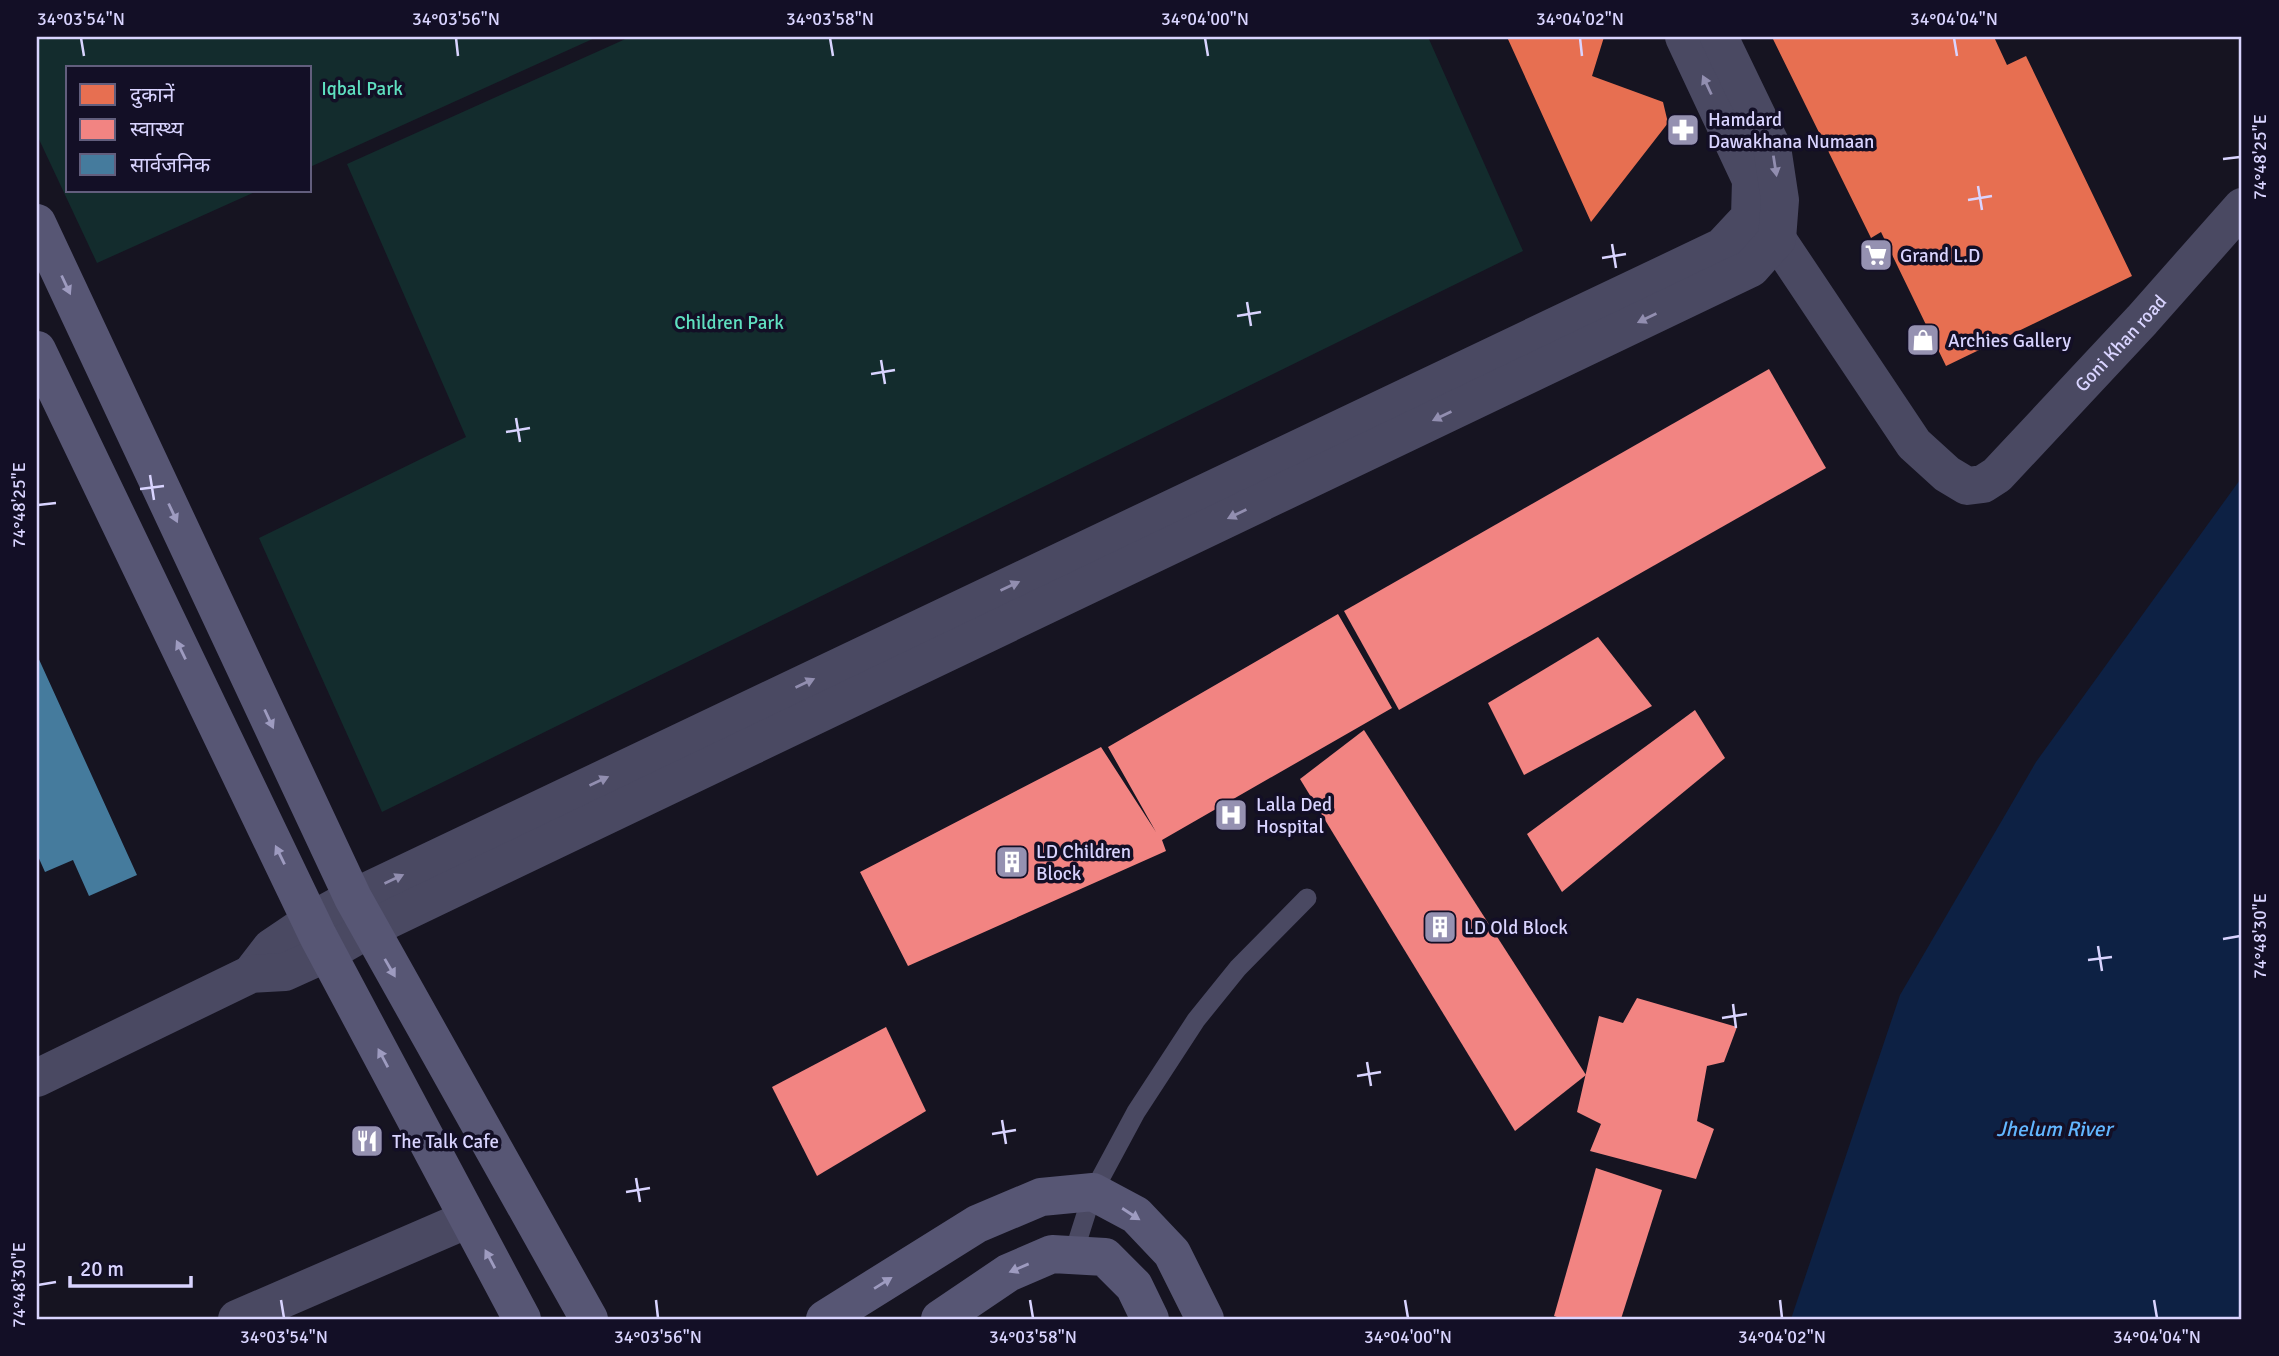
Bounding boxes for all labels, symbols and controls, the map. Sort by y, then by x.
text: 34°03'54"N [37,8,125,30]
text: 34°03'56"N [412,8,500,30]
text: 34°03'58"N [786,8,874,30]
text: 34°04'00"N [1161,8,1249,30]
text: 34°04'02"N [1536,8,1624,30]
text: 34°04'04"N [1910,8,1998,30]
legend [66,66,312,192]
one-way arrow [1701,75,1712,95]
park label: Iqbal Park [321,77,403,101]
text: दुकानें [130,82,175,109]
place label: Hamdard Dawakhana Numaan [1708,108,1875,154]
pharmacy icon: Hamdard Dawakhana Numaan [1664,111,1702,149]
text: 74°48'25"E [2249,114,2271,200]
text: स्वास्थ्य [130,116,184,142]
text: सार्वजनिक [130,152,211,178]
one-way arrow [1770,155,1781,177]
supermarket icon: Grand L.D [1857,236,1895,274]
place label: Grand L.D [1900,244,1980,268]
one-way arrow [60,275,71,295]
street label: Goni Khan road [2070,290,2172,397]
park label: Children Park [674,311,784,335]
one-way arrow [1637,312,1657,324]
shop icon: Archies Gallery [1904,321,1942,359]
place label: Archies Gallery [1948,329,2071,353]
one-way arrow [1432,410,1452,422]
text: 74°48'25"E [8,462,30,548]
one-way arrow [167,503,178,523]
one-way arrow [1227,509,1247,520]
one-way arrow [1000,580,1020,591]
one-way arrow [175,640,187,660]
one-way arrow [795,678,815,689]
one-way arrow [263,709,275,729]
one-way arrow [589,775,609,787]
place label: Lalla Ded Hospital [1256,793,1332,839]
hospital icon: Lalla Ded Hospital [1212,796,1250,834]
place label: LD Children Block [1036,840,1131,886]
building icon: LD Children Block [993,843,1031,881]
one-way arrow [274,845,285,865]
one-way arrow [384,873,404,885]
text: 74°48'30"E [2249,893,2271,979]
building icon: LD Old Block [1421,908,1459,946]
place label: LD Old Block [1464,916,1568,940]
one-way arrow [384,958,396,977]
one-way arrow [377,1048,389,1068]
water label: Jhelum River [1996,1116,2115,1142]
restaurant icon: The Talk Cafe [348,1122,386,1160]
place label: The Talk Cafe [392,1130,499,1154]
one-way arrow [1122,1207,1140,1221]
text: 74°48'30"E [8,1242,30,1328]
scale bar [70,1244,191,1288]
one-way arrow [484,1249,495,1269]
text: 20 m [80,1256,124,1282]
one-way arrow [1009,1262,1030,1273]
one-way arrow [873,1277,893,1290]
text: 34°03'54"N [240,1326,328,1348]
text: 34°03'56"N [614,1326,702,1348]
text: 34°03'58"N [989,1326,1077,1348]
text: 34°04'00"N [1364,1326,1452,1348]
text: 34°04'02"N [1738,1326,1826,1348]
text: 34°04'04"N [2113,1326,2201,1348]

